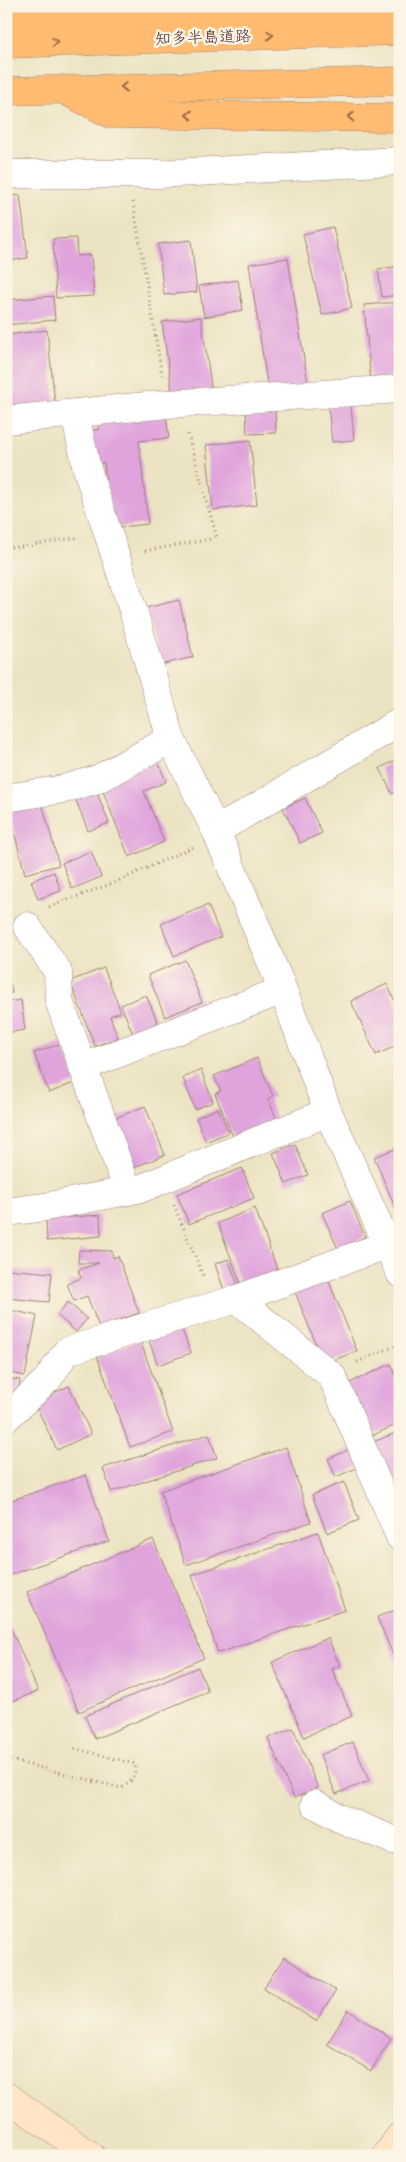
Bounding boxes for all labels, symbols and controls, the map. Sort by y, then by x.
street label: 知多半島道路 [155,26,251,48]
one-way arrow [266,30,274,40]
one-way arrow [51,37,59,48]
one-way arrow [119,82,127,92]
one-way arrow [184,110,192,120]
one-way arrow [347,112,354,122]

